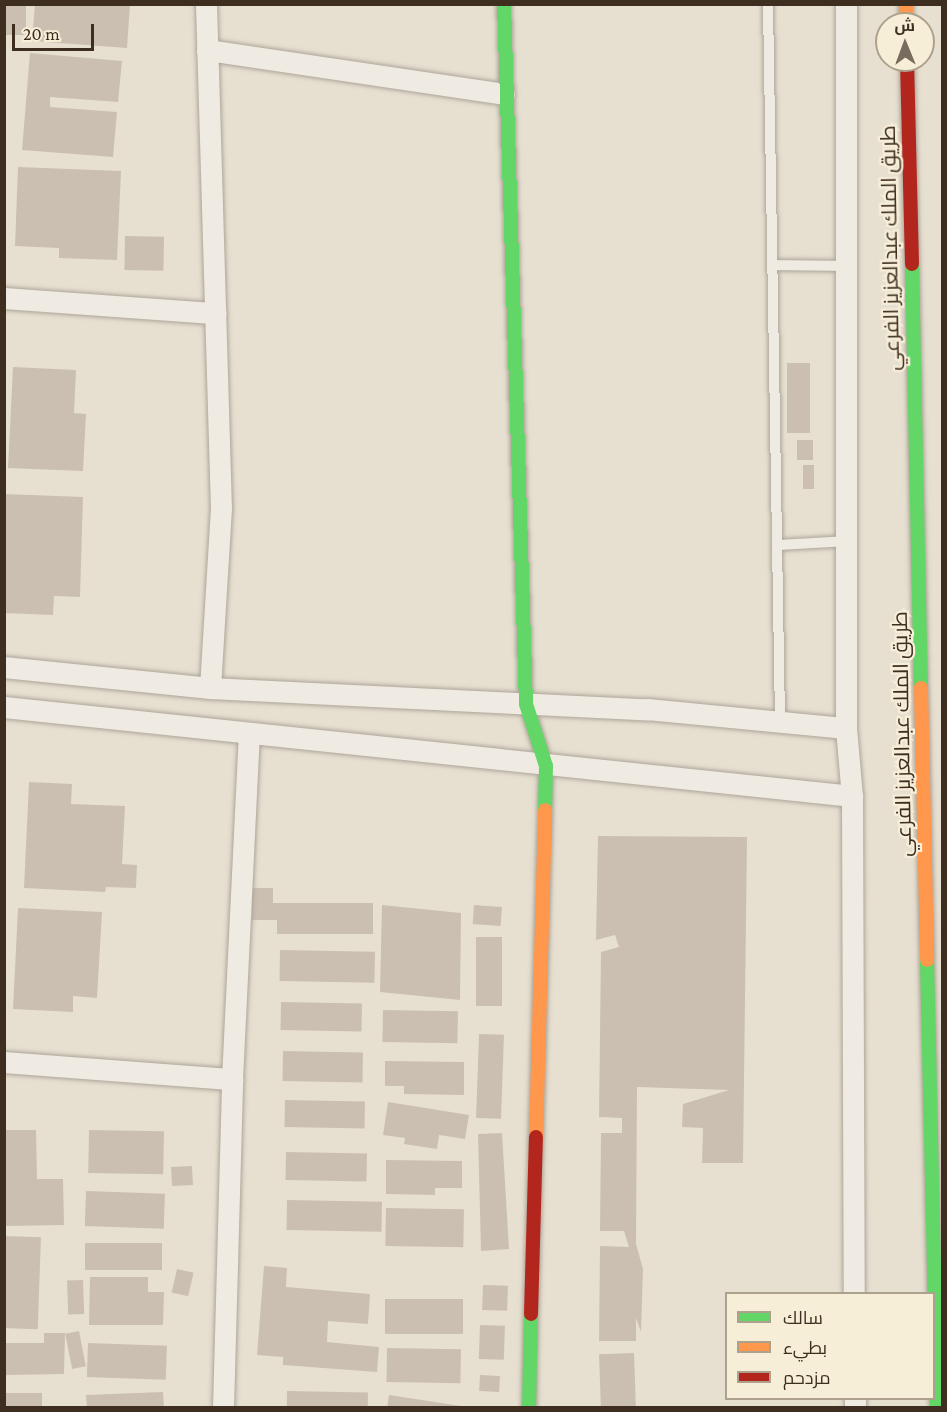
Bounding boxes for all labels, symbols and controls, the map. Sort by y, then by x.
scale bar [15,12,98,50]
north arrow [875,12,935,72]
text: ش [894,17,915,34]
text: 20 m [23,24,60,44]
street label: طريق الملك عبدالعزيز الفرعي [875,125,905,371]
street label: طريق الملك عبدالعزيز الفرعي [887,611,917,857]
legend [725,1292,935,1400]
text: سالك [783,1308,823,1328]
text: بطيء [783,1338,827,1358]
text: مزدحم [783,1368,831,1388]

